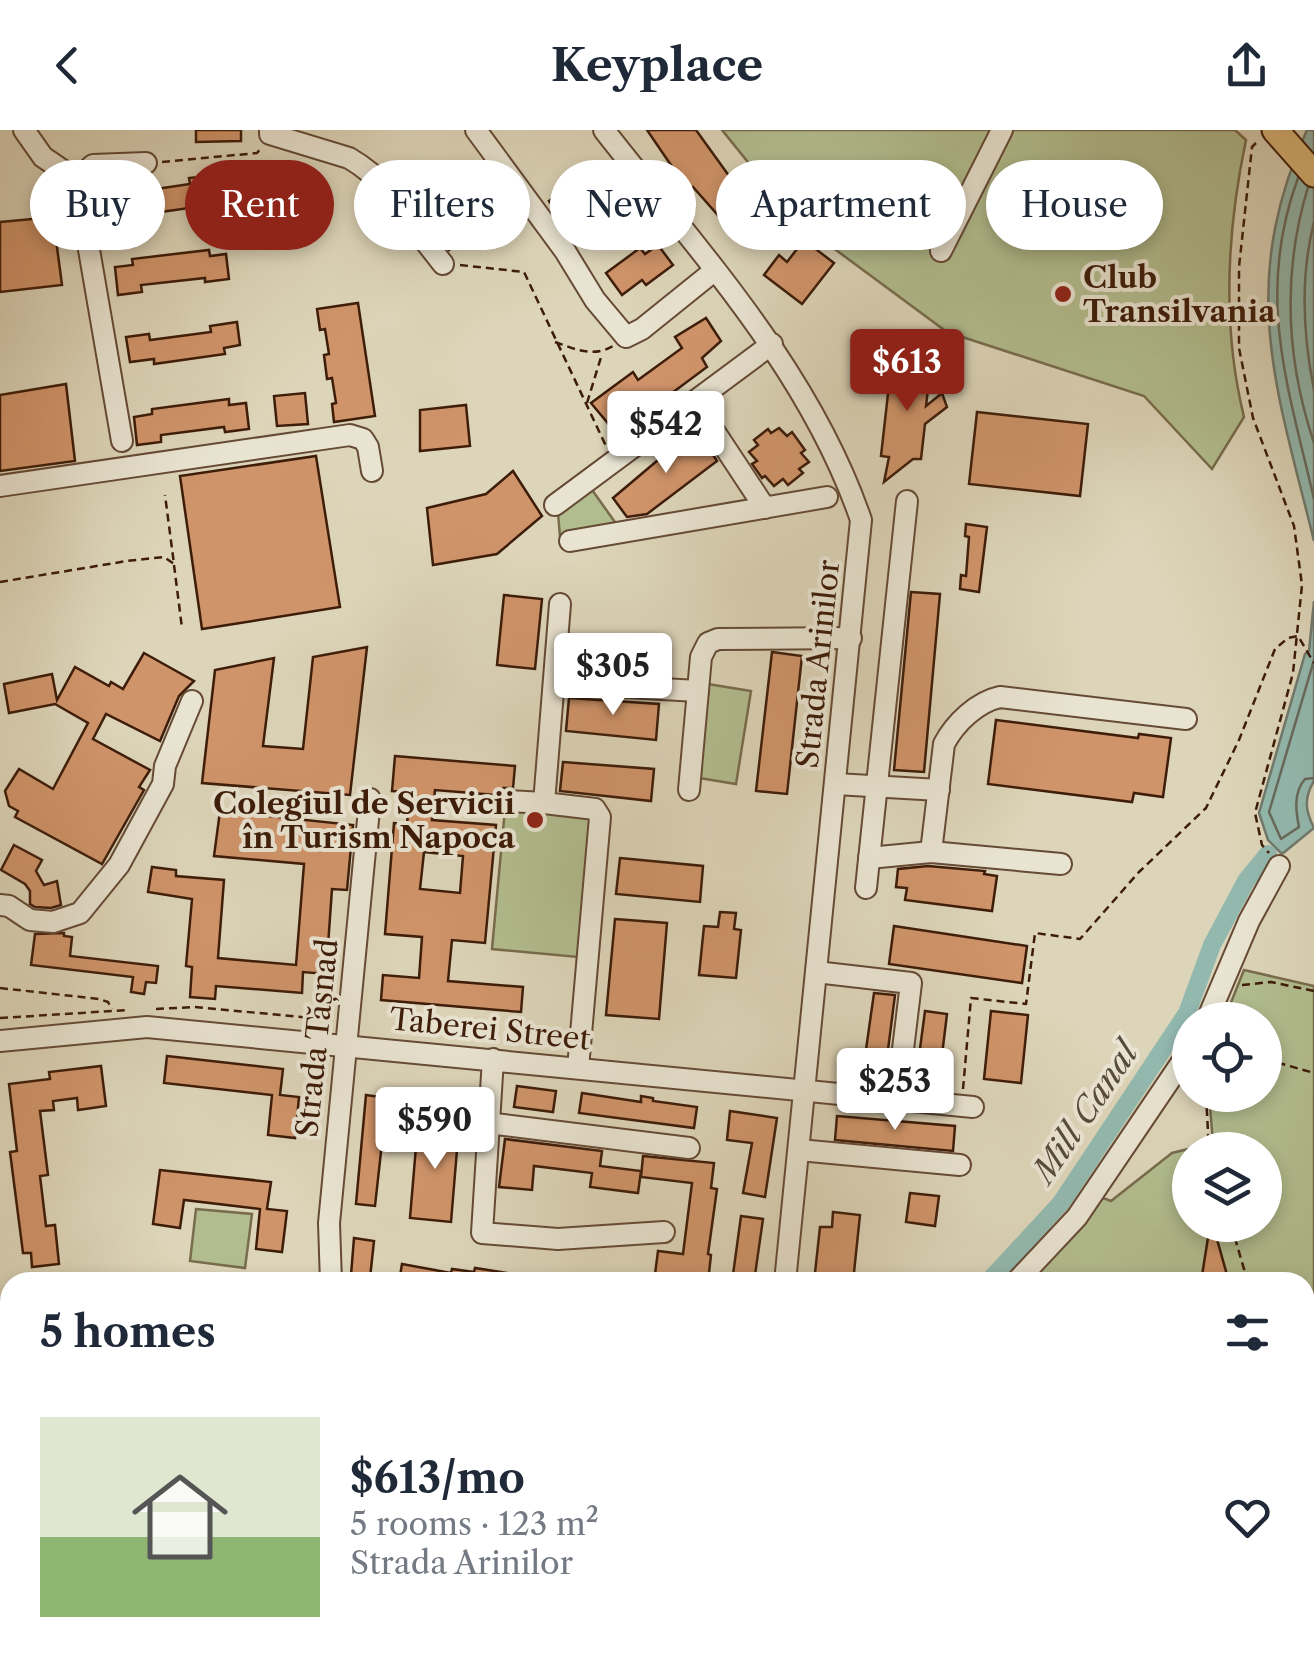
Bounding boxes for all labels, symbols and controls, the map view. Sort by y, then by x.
text: Keyplace [551,37,763,93]
icon: back [40,38,95,93]
icon: share [1219,38,1274,93]
chip: Buy [30,160,165,250]
chip: Rent [185,160,334,250]
chip: Filters [354,160,530,250]
chip: New [550,160,696,250]
chip: Apartment [716,160,966,250]
chip: House [986,160,1163,250]
place label: Club Transilvania [1083,259,1276,330]
marker: Club Transilvania [1052,283,1074,305]
pin: $613 [848,329,966,414]
text: $613 [872,342,942,381]
pin: $542 [607,391,725,476]
text: $542 [629,404,703,443]
street label: Strada Arinilor [789,558,847,770]
pin: $305 [554,633,672,718]
text: $305 [576,646,650,685]
place label: Colegiul de Servicii în Turism Napoca [213,785,516,856]
marker: Colegiul de Servicii în Turism Napoca [524,809,546,831]
street label: Strada Tășnad [288,937,346,1139]
street label: Taberei Street [388,1000,593,1058]
map controls [1172,1002,1282,1242]
button: locate [1172,1002,1282,1112]
water label: Mill Canal [1022,1031,1148,1193]
pin: $253 [836,1048,954,1133]
text: $253 [859,1061,931,1100]
pin: $590 [376,1087,494,1172]
text: $590 [397,1100,473,1139]
button: layers [1172,1132,1282,1242]
icon: filters [1220,1305,1275,1360]
text: 5 homes [40,1306,216,1358]
text: $613/mo [350,1452,525,1504]
icon: home [120,1457,240,1577]
icon: heart [1220,1490,1275,1545]
text: 5 rooms · 123 m² [350,1504,599,1543]
text: Strada Arinilor [350,1543,573,1582]

